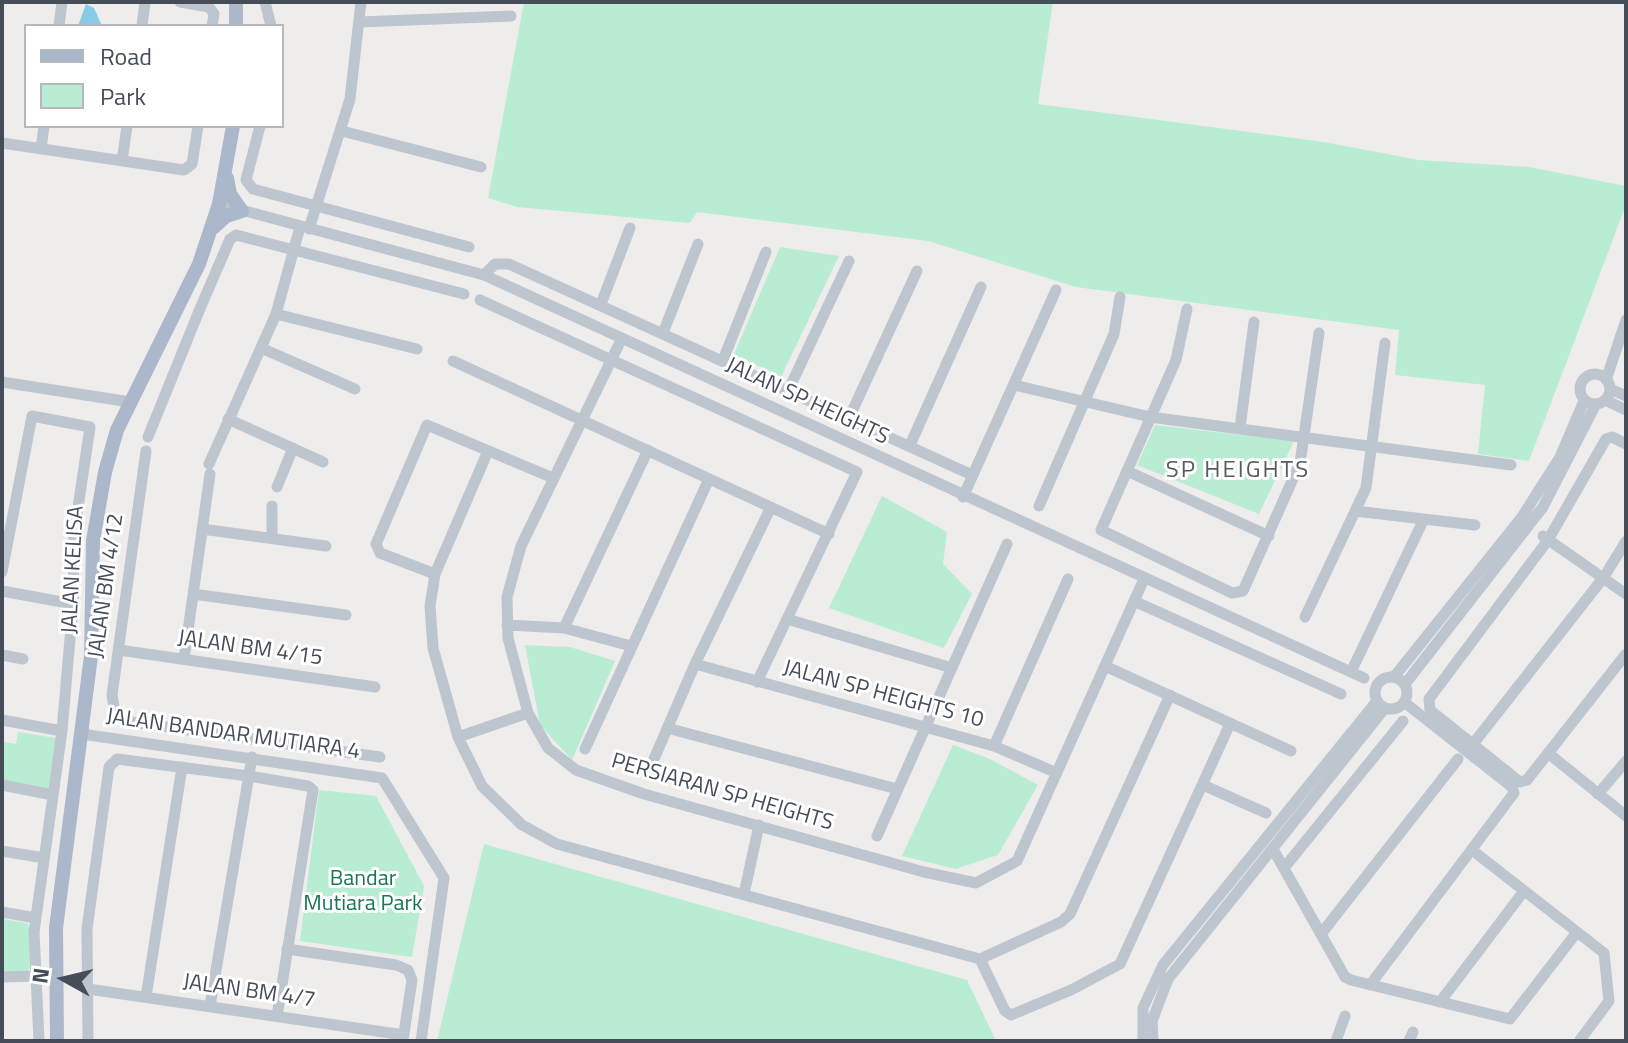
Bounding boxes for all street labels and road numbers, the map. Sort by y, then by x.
street label: JALAN SP HEIGHTS [721,353,893,451]
street label: JALAN KELISA [57,505,91,635]
street label: JALAN BM 4/12 [84,512,130,660]
street label: JALAN BM 4/15 [176,626,324,672]
street label: JALAN SP HEIGHTS 10 [780,656,986,734]
street label: JALAN BANDAR MUTIARA 4 [104,704,362,766]
street label: PERSIARAN SP HEIGHTS [608,749,836,837]
street label: JALAN BM 4/7 [181,970,317,1014]

